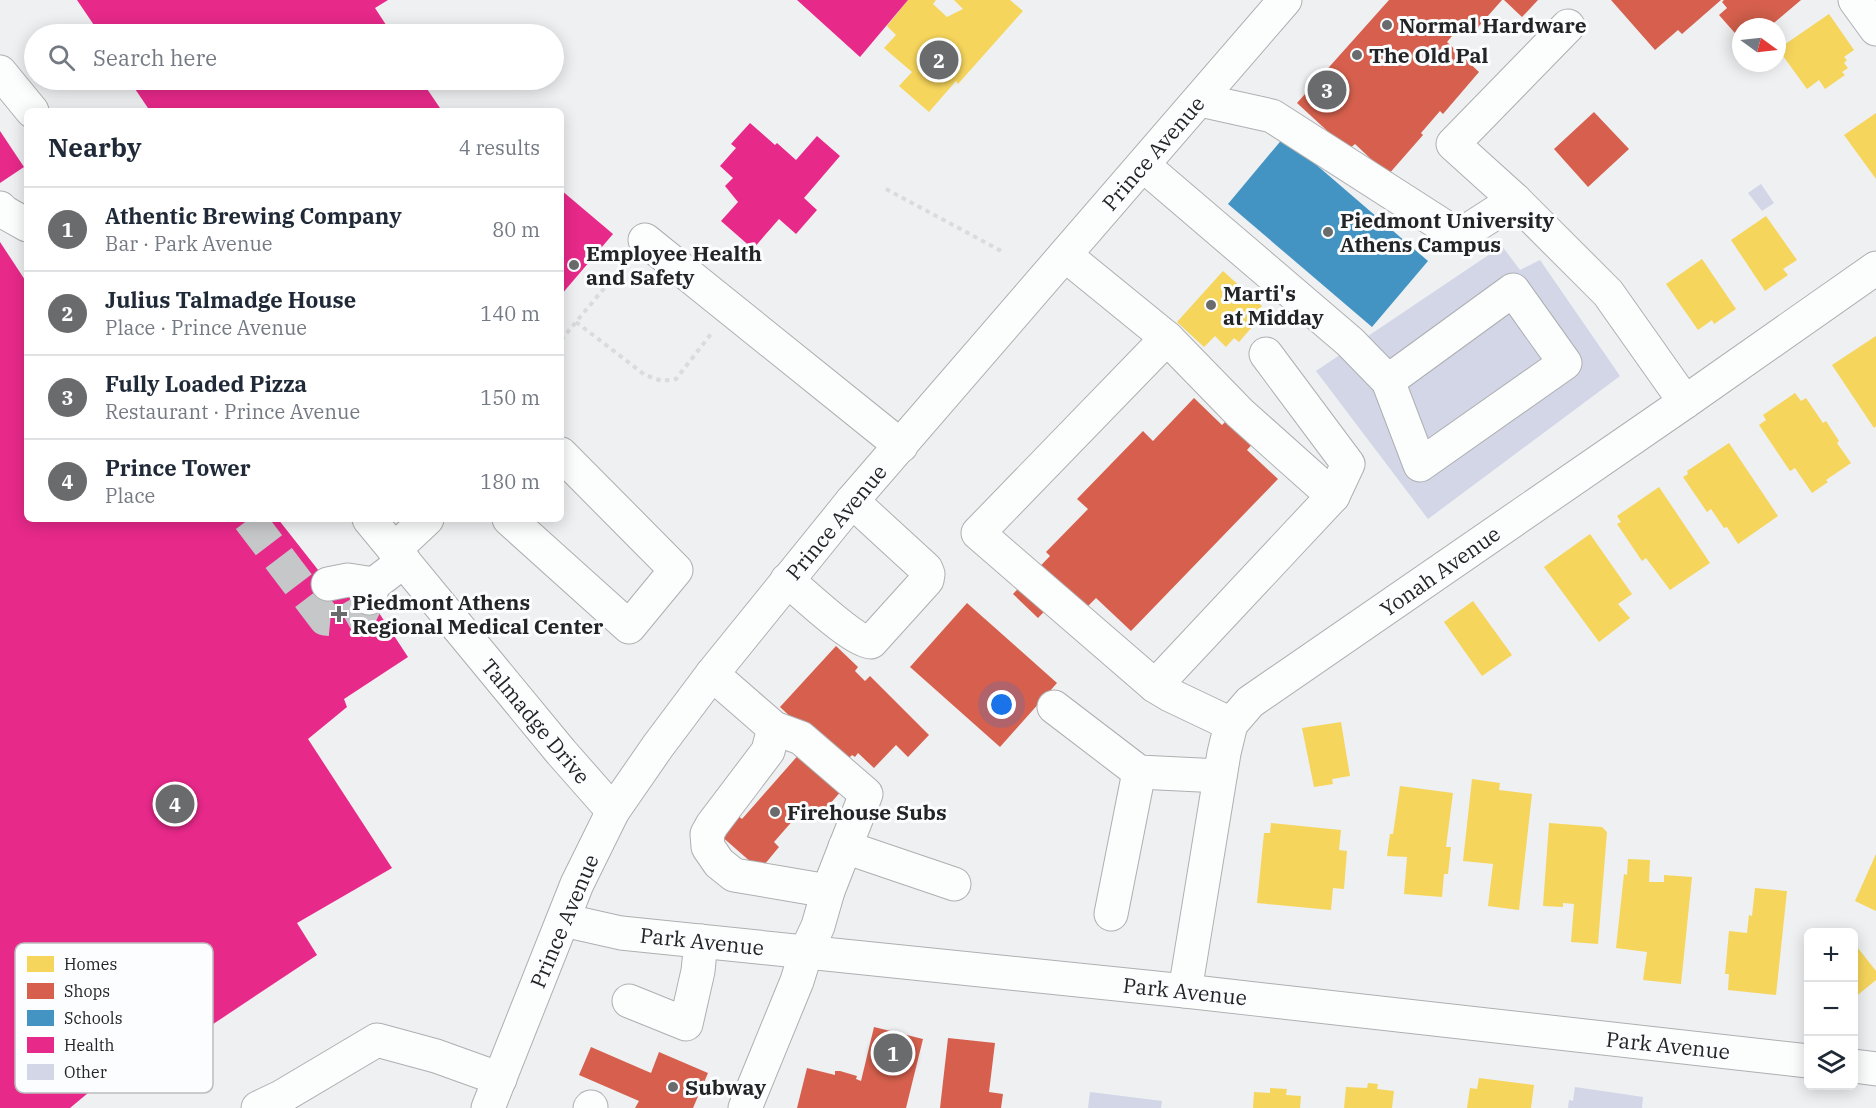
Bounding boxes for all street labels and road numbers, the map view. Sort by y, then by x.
street label: Prince Avenue [1096,90,1210,216]
street label: Prince Avenue [779,458,893,586]
street label: Yonah Avenue [1374,519,1506,623]
street label: Talmadge Drive [475,653,597,789]
street label: Prince Avenue [523,850,605,992]
street label: Park Avenue [639,921,765,961]
street label: Park Avenue [1122,971,1248,1011]
street label: Park Avenue [1605,1025,1731,1065]

